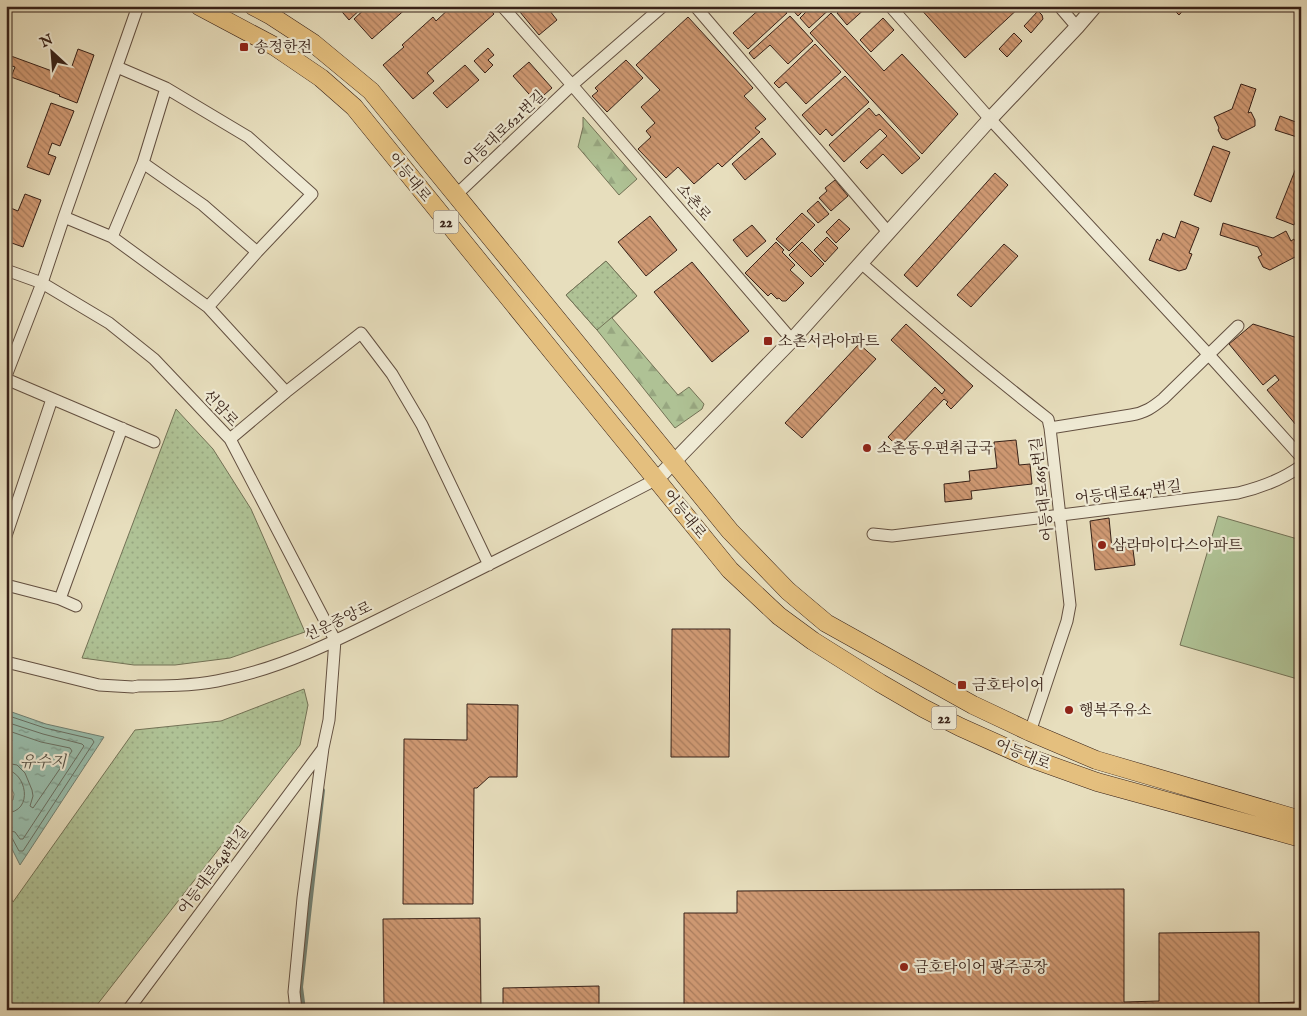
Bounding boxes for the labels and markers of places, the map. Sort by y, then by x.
place label: 송정한전 [254,38,312,57]
marker: 송정한전 [238,41,250,53]
place label: 소촌서라아파트 [778,332,880,351]
marker: 소촌서라아파트 [762,335,774,347]
place label: 소촌동우편취급국 [877,439,993,458]
marker: 소촌동우편취급국 [861,442,873,454]
place label: 삼라마이다스아파트 [1112,536,1243,555]
marker: 삼라마이다스아파트 [1096,539,1108,551]
place label: 금호타이어 [972,676,1044,695]
marker: 금호타이어 [956,679,968,691]
place label: 행복주유소 [1079,701,1152,720]
marker: 행복주유소 [1063,704,1075,716]
place label: 금호타이어 광주공장 [914,958,1048,977]
marker: 금호타이어 광주공장 [898,961,910,973]

